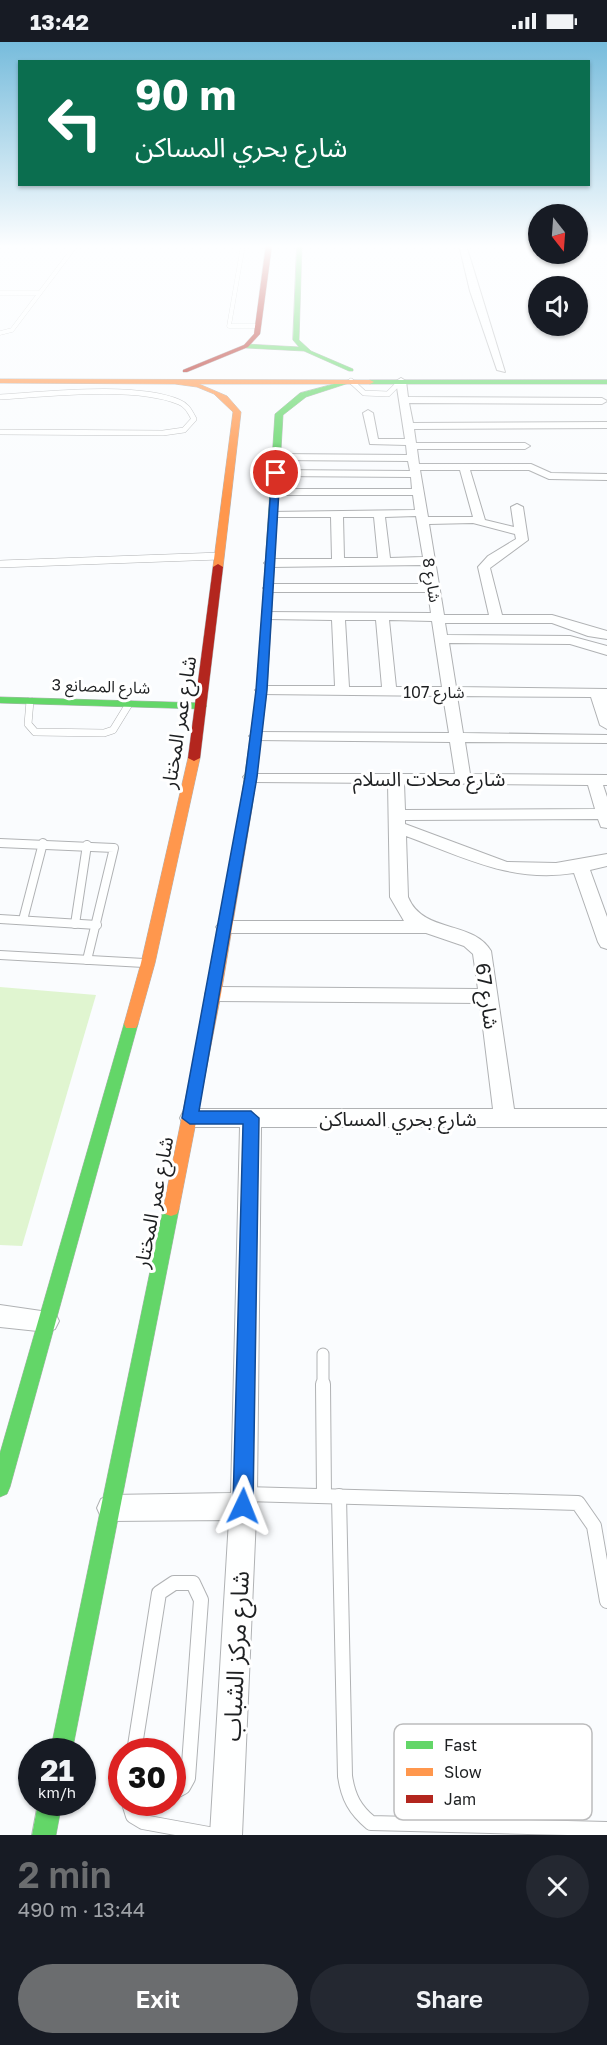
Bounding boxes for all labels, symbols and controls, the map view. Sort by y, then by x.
text: 13:42 [30,8,89,35]
text: 90 m [135,69,236,119]
icon: left [36,84,114,162]
text: شارع بحري المساكن [135,131,348,163]
north arrow [528,204,588,264]
map controls [528,204,588,336]
button: sound [528,276,588,336]
pin [250,447,301,498]
icon: arrive [259,456,292,489]
street label: شارع 8 [416,556,445,604]
street label: شارع عمر المختار [156,654,204,791]
street label: شارع المصانع 3 [51,674,151,701]
street label: شارع 107 [403,682,465,705]
street label: شارع محلات السلام [353,766,505,794]
street label: شارع 67 [468,961,505,1031]
street label: شارع بحري المساكن [319,1106,477,1135]
street label: شارع عمر المختار [128,1134,181,1272]
position arrow [211,1474,275,1538]
street label: شارع مركز الشباب [216,1570,258,1742]
legend [394,1724,592,1820]
text: Fast [444,1735,477,1755]
speed limit sign: 30 [108,1738,186,1816]
text: 21 [40,1752,74,1788]
text: Slow [444,1762,482,1782]
text: km/h [38,1783,76,1801]
text: Jam [444,1789,476,1809]
text: 2 min [18,1853,112,1896]
button: close [526,1855,589,1918]
text: 490 m · 13:44 [18,1897,145,1921]
button: Exit [18,1964,298,2033]
button: Share [310,1964,589,2033]

